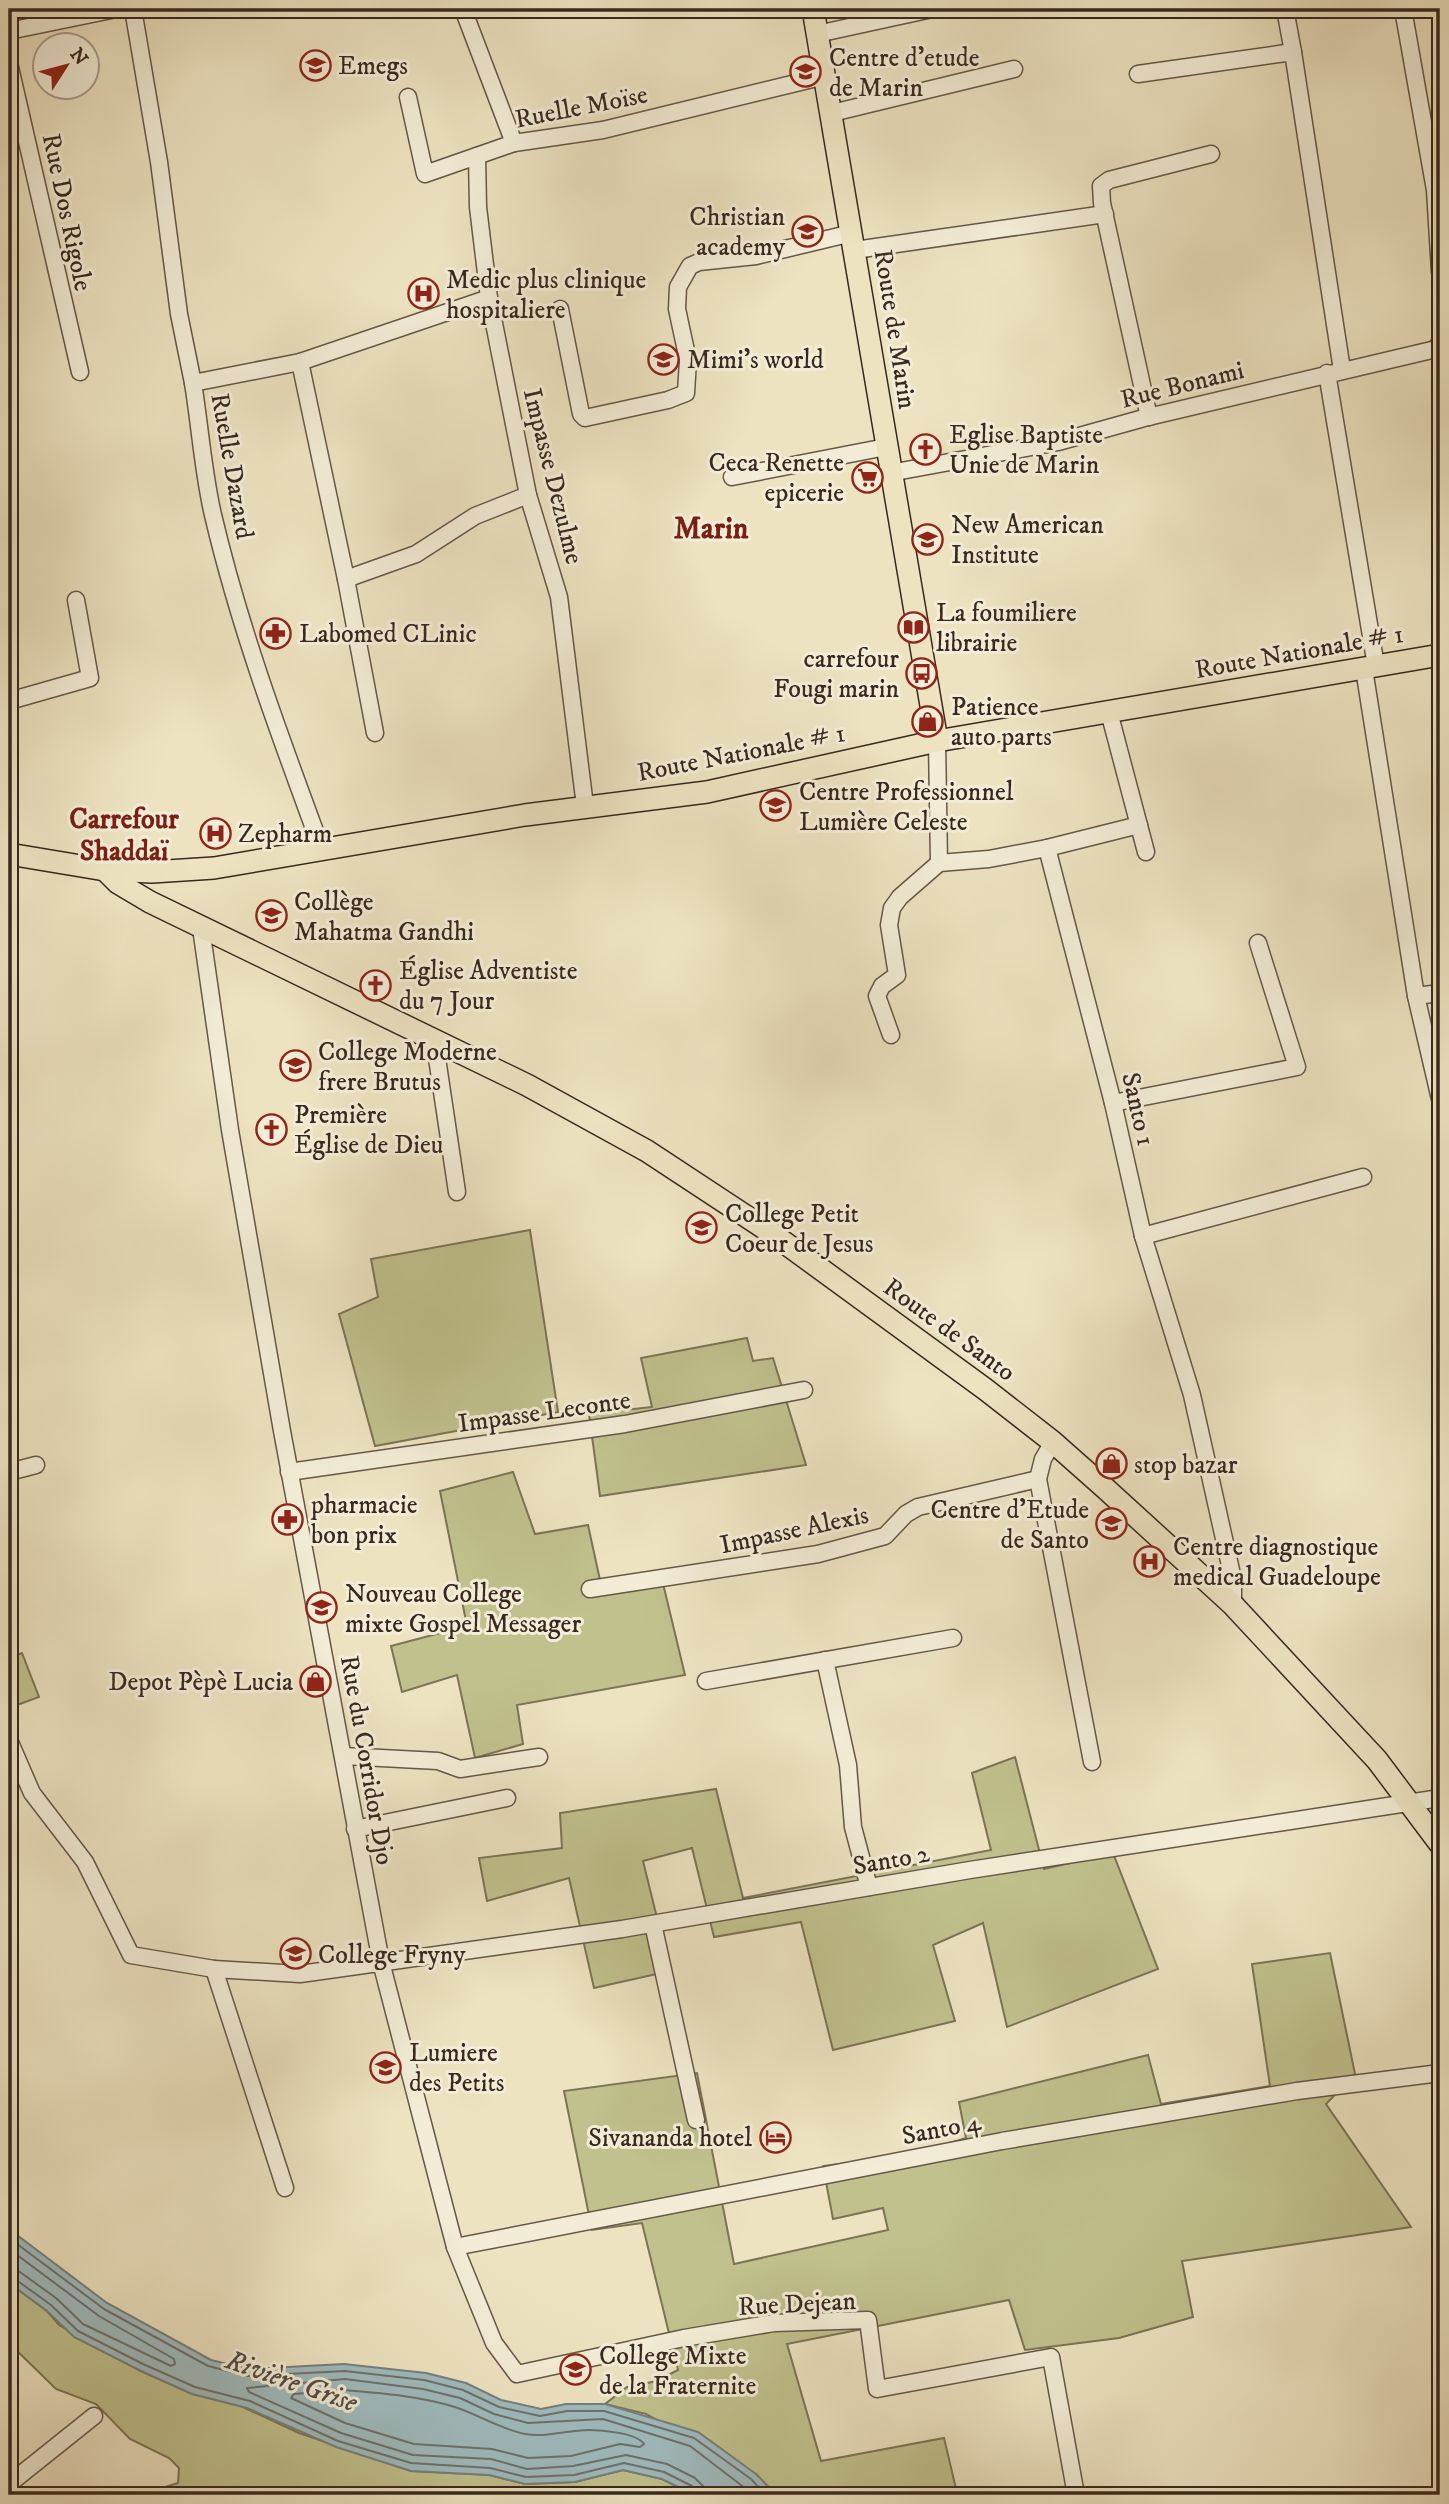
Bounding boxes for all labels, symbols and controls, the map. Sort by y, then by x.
north arrow [32,32,102,102]
place label: Centre d'etude de Marin [829,42,979,105]
text: N [65,44,93,70]
school or university icon: Emegs [298,48,332,82]
place label: Emegs [338,50,408,83]
school or university icon: Centre d'etude de Marin [789,55,823,89]
street label: Ruelle Moïse [512,78,651,137]
street label: Rue Dos Rigole [34,131,99,294]
place label: Christian academy [689,201,786,264]
school or university icon: Christian academy [791,214,825,248]
street label: Route de Marin [866,247,923,412]
place label: Medic plus clinique hospitaliere [446,264,646,327]
hospital icon: Medic plus clinique hospitaliere [406,277,440,311]
school or university icon: Mimi's world [647,342,681,376]
place label: Mimi's world [687,344,824,377]
street label: Rue Bonami [1117,354,1248,417]
street label: Impasse Dezulme [515,385,590,568]
street label: Ruelle Dazard [202,391,261,542]
place label: Eglise Baptiste Unie de Marin [949,419,1103,482]
church icon: Eglise Baptiste Unie de Marin [909,432,943,466]
place label: Ceca Renette epicerie [709,447,844,510]
supermarket icon: Ceca Renette epicerie [850,460,884,494]
place label: New American Institute [951,509,1104,572]
district label: Marin [674,511,749,548]
school or university icon: New American Institute [911,522,945,556]
place label: La foumiliere librairie [936,597,1077,660]
library icon: La foumiliere librairie [896,610,930,644]
pharmacy icon: Labomed CLinic [259,616,293,650]
place label: Labomed CLinic [299,618,477,651]
street label: Route Nationale # 1 [1192,618,1406,687]
place label: carrefour Fougi marin [773,643,899,706]
bus stop icon: carrefour Fougi marin [905,656,939,690]
place label: Patience auto parts [951,691,1052,754]
shop icon: Patience auto parts [911,704,945,738]
street label: Route Nationale # 1 [634,717,848,790]
place label: Centre Professionnel Lumière Celeste [799,776,1014,839]
school or university icon: Centre Professionnel Lumière Celeste [759,789,793,823]
district label: Carrefour Shaddaï [69,802,179,869]
hospital icon: Zepharm [198,816,232,850]
place label: Zepharm [238,818,332,851]
place label: Collège Mahatma Gandhi [294,886,474,949]
school or university icon: Collège Mahatma Gandhi [254,899,288,933]
place label: Église Adventiste du 7 Jour [399,955,577,1018]
church icon: Église Adventiste du 7 Jour [359,968,393,1002]
place label: College Moderne frere Brutus [318,1036,497,1099]
school or university icon: College Moderne frere Brutus [278,1049,312,1083]
street label: Santo 1 [1113,1069,1162,1149]
place label: Première Église de Dieu [294,1099,443,1162]
church icon: Première Église de Dieu [254,1112,288,1146]
place label: College Petit Coeur de Jesus [725,1198,873,1261]
school or university icon: College Petit Coeur de Jesus [685,1211,719,1245]
street label: Route de Santo [877,1271,1022,1389]
street label: Impasse Leconte [456,1384,633,1441]
shop icon: stop bazar [1094,1447,1128,1481]
place label: stop bazar [1134,1449,1238,1482]
place label: pharmacie bon prix [310,1489,418,1552]
place label: Centre d'Etude de Santo [930,1494,1089,1557]
street label: Impasse Alexis [717,1499,872,1562]
pharmacy icon: pharmacie bon prix [271,1502,305,1536]
school or university icon: Centre d'Etude de Santo [1095,1507,1129,1541]
place label: Centre diagnostique medical Guadeloupe [1173,1531,1381,1594]
hospital icon: Centre diagnostique medical Guadeloupe [1133,1544,1167,1578]
place label: Nouveau College mixte Gospel Messager [345,1578,581,1641]
school or university icon: Nouveau College mixte Gospel Messager [305,1591,339,1625]
street label: Rue du Corridor Djo [332,1653,401,1868]
shop icon: Depot Pèpè Lucia [299,1664,333,1698]
place label: Depot Pèpè Lucia [108,1666,293,1699]
street label: Santo 2 [850,1837,932,1883]
school or university icon: College Fryny [278,1937,312,1971]
place label: College Fryny [318,1939,466,1972]
place label: Lumiere des Petits [409,2037,504,2100]
school or university icon: Lumiere des Petits [369,2050,403,2084]
street label: Santo 4 [899,2105,985,2153]
hotel icon: Sivananda hotel [758,2120,792,2154]
place label: Sivananda hotel [588,2122,752,2155]
street label: Rue Dejean [737,2285,857,2324]
place label: College Mixte de la Fraternite [599,2340,756,2403]
water label: Rivière Grise [220,2342,363,2421]
school or university icon: College Mixte de la Fraternite [559,2353,593,2387]

